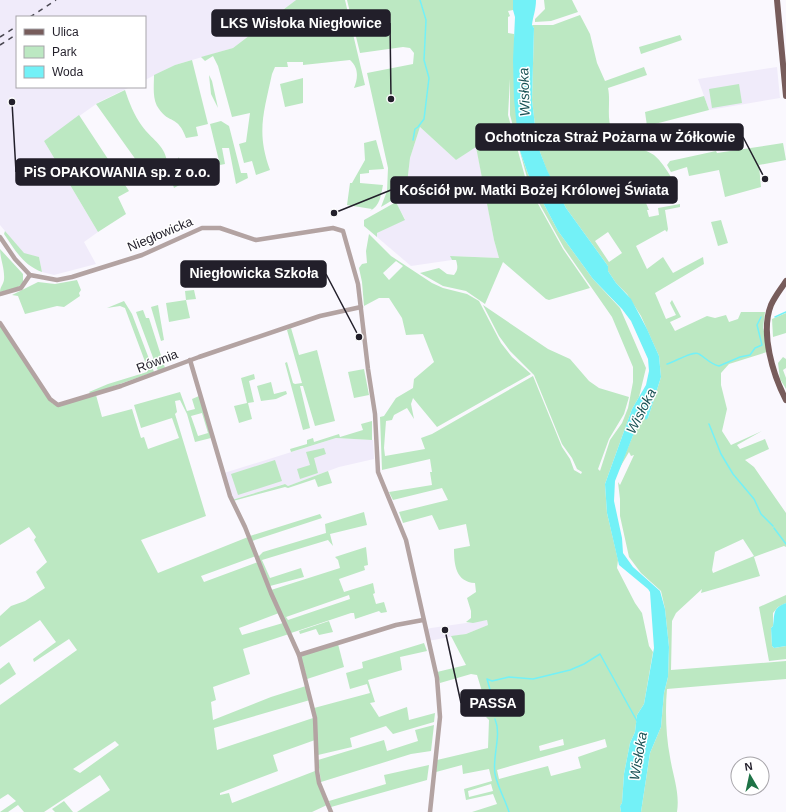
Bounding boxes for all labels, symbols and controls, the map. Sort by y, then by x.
callout: LKS Wisłoka Niegłowice [212,10,390,36]
text: LKS Wisłoka Niegłowice [220,15,382,31]
legend [16,16,146,88]
text: Ulica [52,25,79,39]
text: Park [52,45,78,59]
text: Woda [52,65,83,79]
water label: Wisłoka [515,67,533,117]
callout: Ochotnicza Straż Pożarna w Żółkowie [476,124,743,150]
text: Ochotnicza Straż Pożarna w Żółkowie [485,129,735,145]
callout: PiS OPAKOWANIA sp. z o.o. [16,159,219,185]
text: PiS OPAKOWANIA sp. z o.o. [24,164,210,180]
callout: Kościół pw. Matki Bożej Królowej Świata [391,177,677,203]
text: Kościół pw. Matki Bożej Królowej Świata [399,181,669,198]
street label: Niegłowicka [125,213,196,254]
callout: Niegłowicka Szkoła [181,261,326,287]
text: Niegłowicka Szkoła [189,265,319,281]
street label: Równia [134,346,181,376]
water label: Wisłoka [623,385,659,436]
callout: PASSA [461,690,524,716]
text: PASSA [469,695,517,711]
water label: Wisłoka [626,730,650,781]
north arrow [730,756,770,796]
text: N [744,760,753,773]

